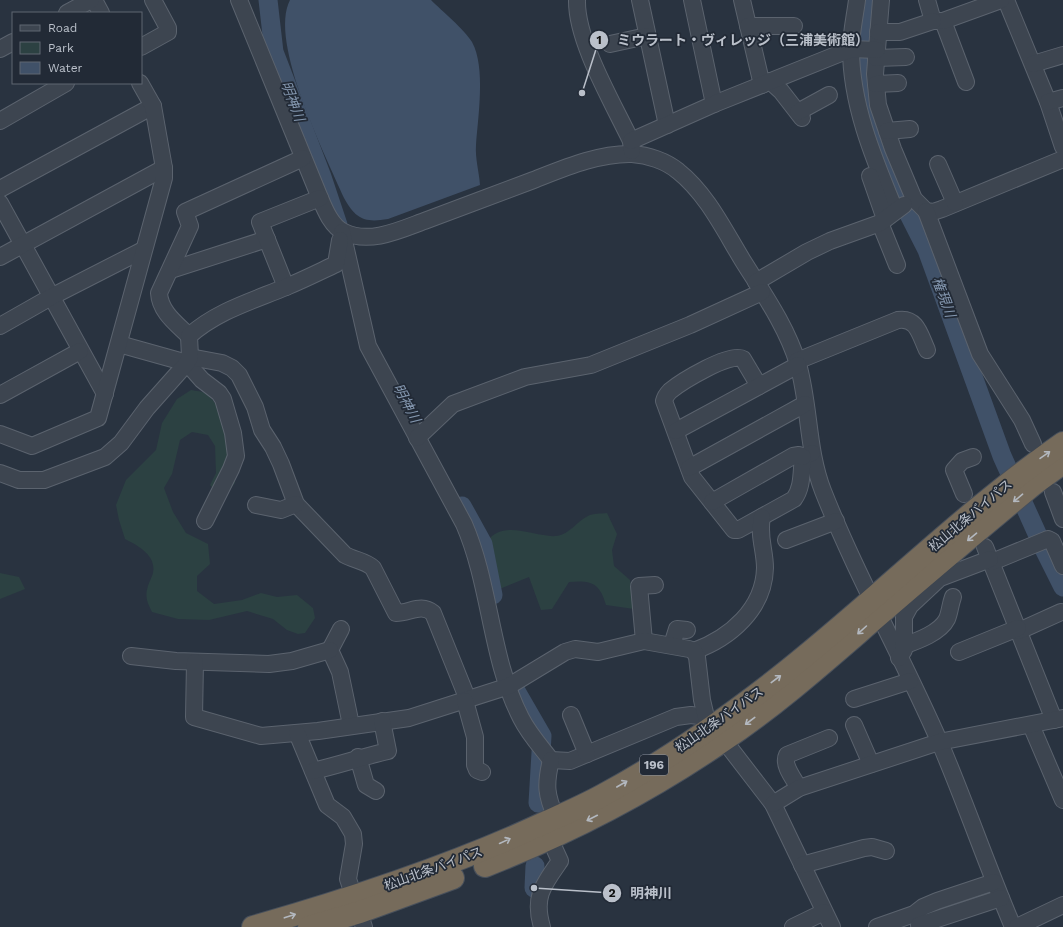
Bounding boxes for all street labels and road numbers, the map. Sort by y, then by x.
street label: 松山北条バイパス [926,476,1015,554]
street label: 松山北条バイパス [672,684,766,755]
road number: 196 [640,755,668,775]
street label: 松山北条バイパス [382,844,484,893]

